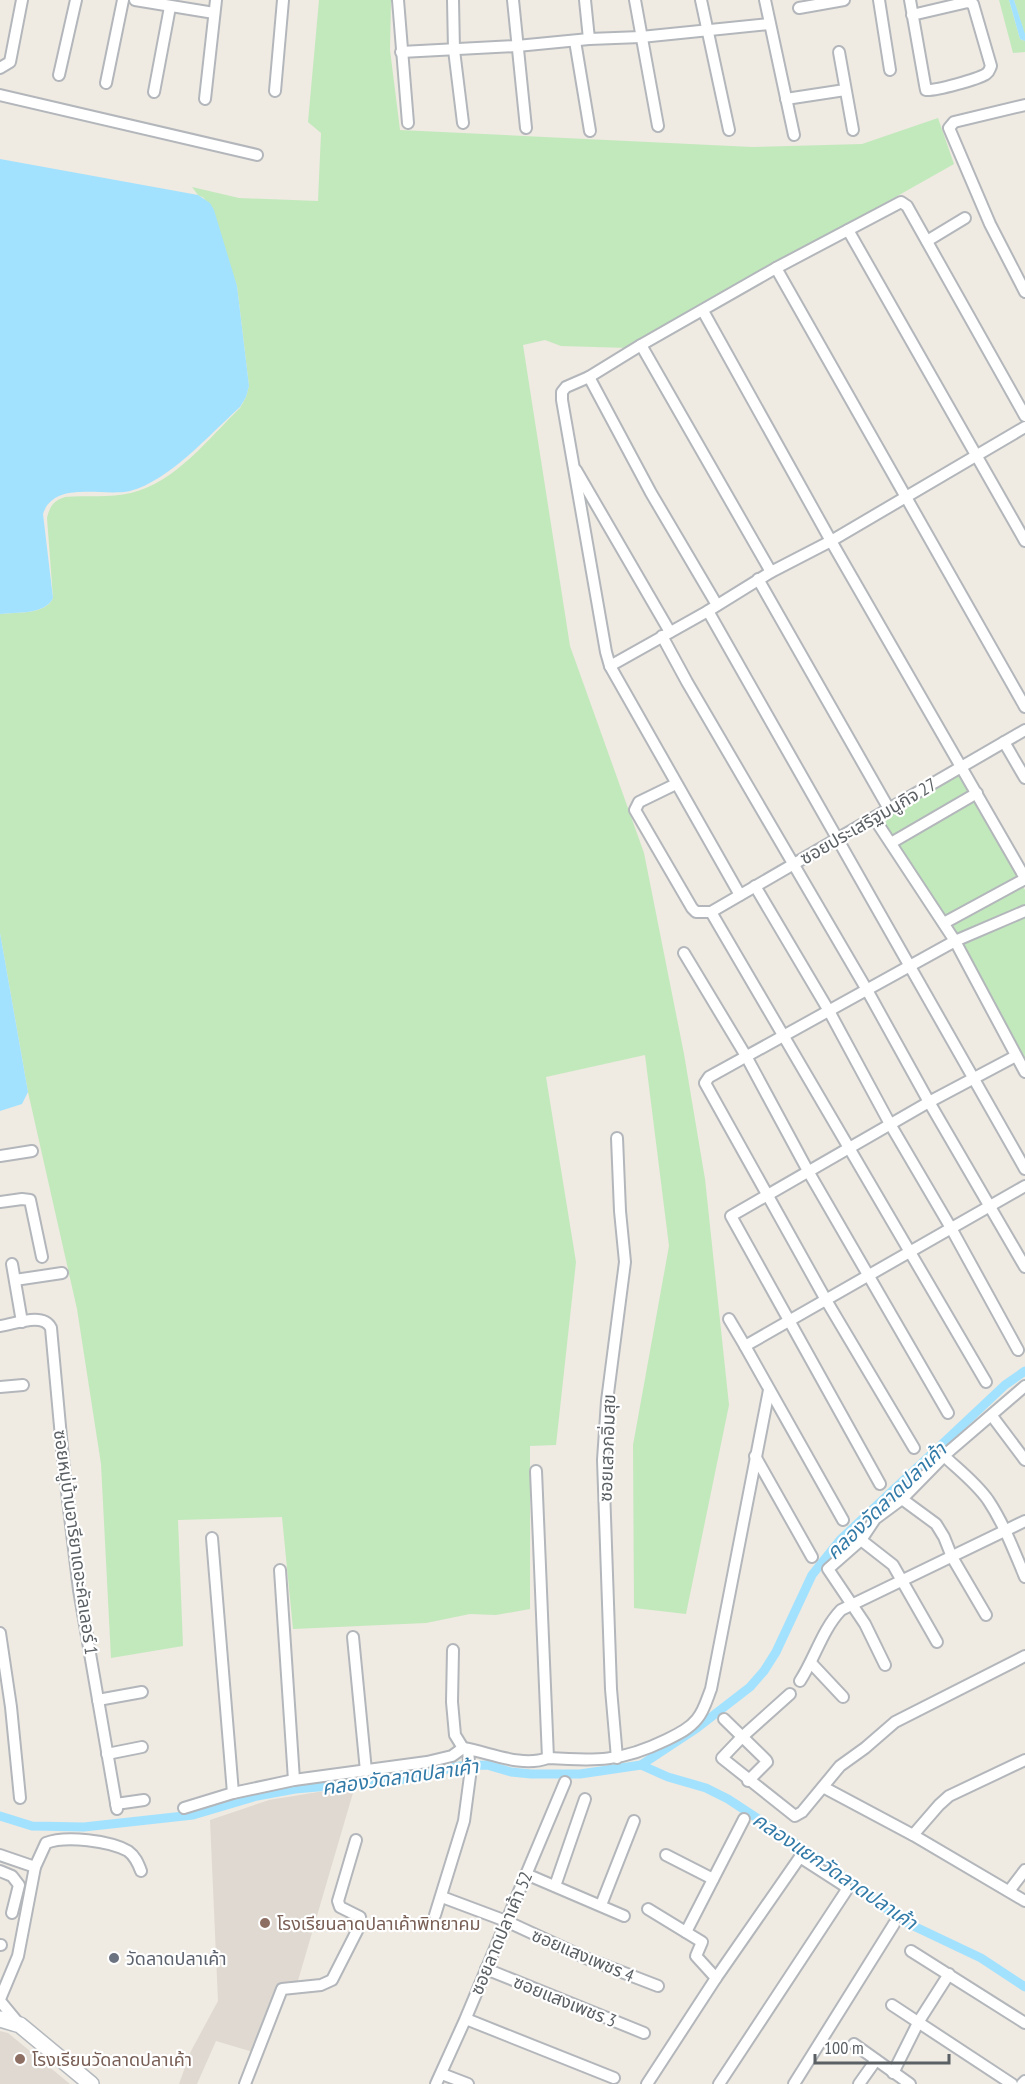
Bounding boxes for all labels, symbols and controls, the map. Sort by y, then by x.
street label: ซอยประเสริฐมนูกิจ 27 [796,773,941,870]
street label: ซอยเสวกอิ่มสุข [594,1394,620,1502]
street label: ซอยหมู่บ้านอารียาเดอะคัลเลอร์ 1 [48,1428,103,1656]
water label: คลองวัดลาดปลาเค้า [820,1436,952,1565]
water label: คลองวัดลาดปลาเค้า [320,1753,481,1801]
water label: คลองแยกวัดลาดปลาเค้า [748,1806,923,1936]
street label: ซอยลาดปลาเค้า 52 [465,1868,537,1998]
place label: โรงเรียนลาดปลาเค้าพิทยาคม [277,1912,481,1935]
marker: โรงเรียนลาดปลาเค้าพิทยาคม [258,1916,272,1930]
street label: ซอยแสงเพชร 4 [528,1923,638,1987]
place label: วัดลาดปลาเค้า [126,1947,227,1970]
marker: วัดลาดปลาเค้า [107,1951,121,1965]
street label: ซอยแสงเพชร 3 [510,1970,620,2032]
scale bar [815,2027,948,2065]
text: 100 m [824,2036,864,2059]
place label: โรงเรียนวัดลาดปลาเค้า [32,2048,192,2071]
marker: โรงเรียนวัดลาดปลาเค้า [13,2052,27,2066]

